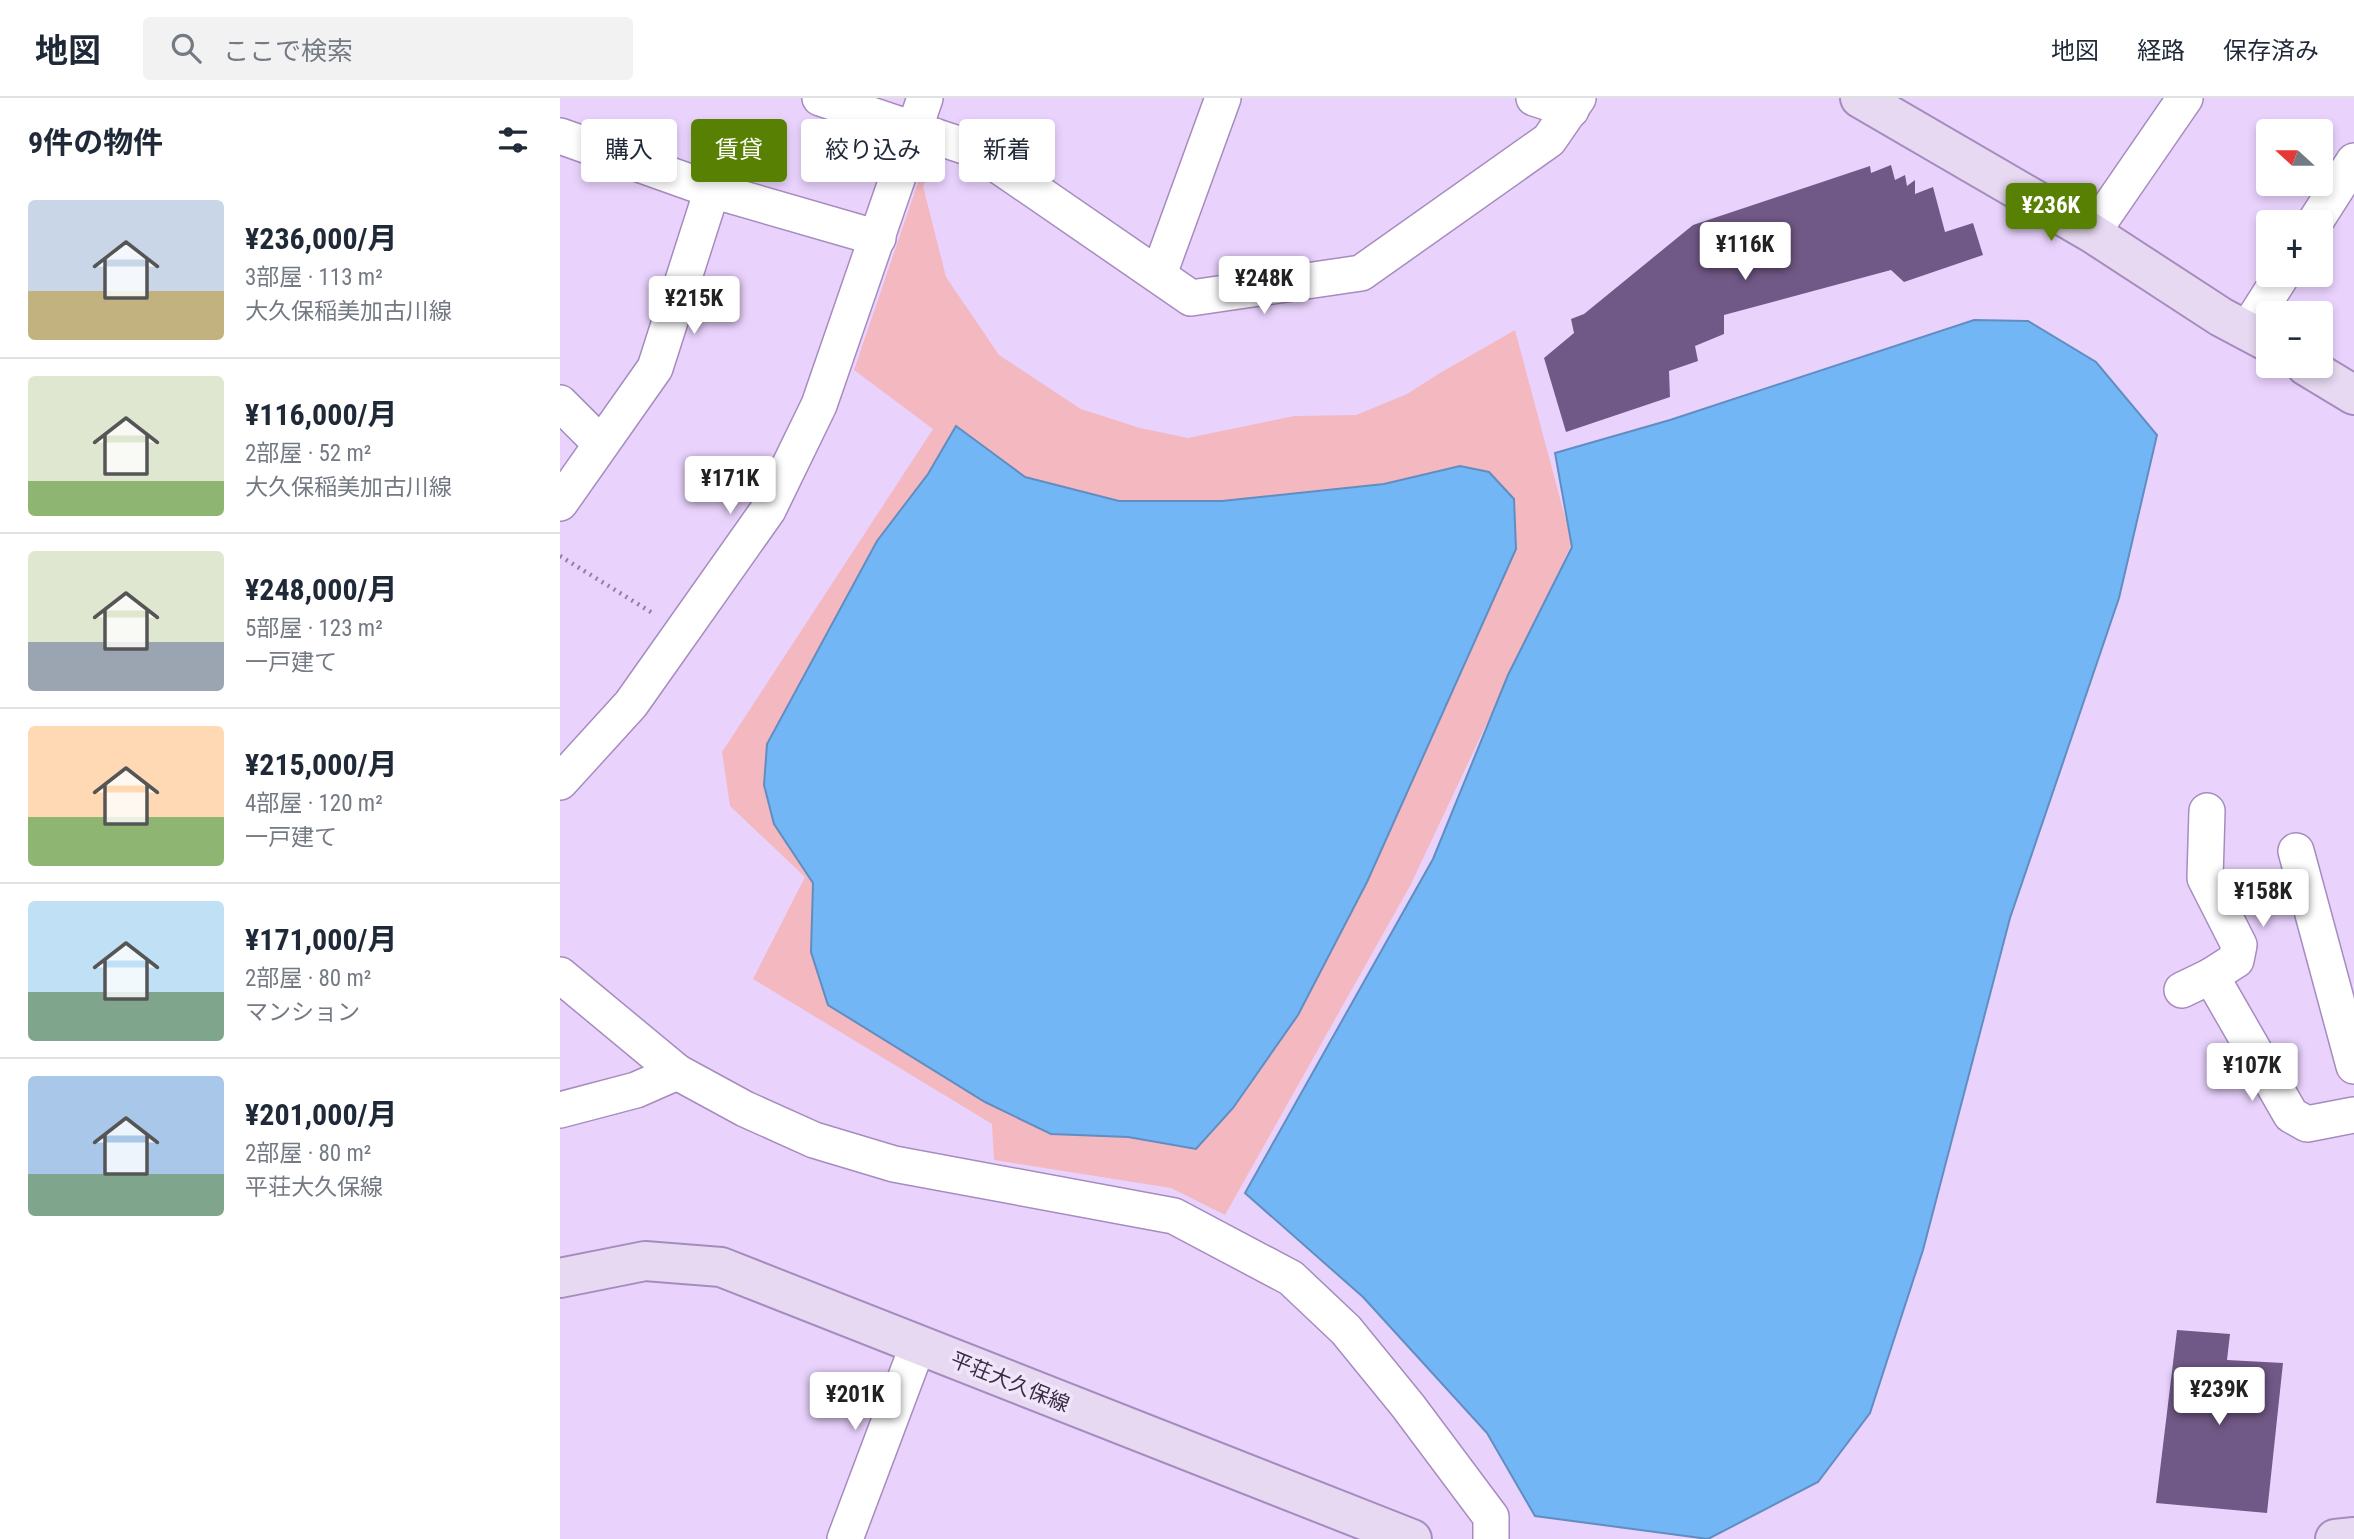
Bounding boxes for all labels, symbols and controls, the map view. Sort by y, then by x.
search box [143,17,633,80]
icon: search [167,29,205,67]
text: 地図 [35,31,101,70]
text: ここで検索 [223,36,353,66]
text: 地図 [2051,37,2099,65]
text: 経路 [2137,37,2185,65]
text: 保存済み [2223,37,2319,65]
chip: 購入 [581,119,677,182]
chip: 賃貸 [691,119,787,182]
chip: 絞り込み [801,119,945,182]
chip: 新着 [959,119,1055,182]
north arrow [2256,119,2333,196]
map controls [2256,119,2333,378]
icon: filters [494,121,532,159]
text: 9件の物件 [28,125,163,160]
pin: ¥236K [2002,184,2100,243]
text: ¥236K [2022,192,2080,219]
button: + [2256,210,2333,287]
text: ¥236,000/月 [245,221,398,256]
pin: ¥116K [1696,222,1794,282]
icon: home [84,228,168,312]
text: ¥116K [1716,231,1774,258]
pin: ¥248K [1215,256,1313,316]
text: 3部屋 · 113 m² [245,264,383,291]
text: ¥248K [1235,265,1293,292]
pin: ¥215K [645,276,743,336]
text: ¥215K [665,285,723,312]
text: 大久保稲美加古川線 [245,298,452,325]
button: − [2256,301,2333,378]
text: ¥116,000/月 [245,397,398,432]
icon: home [84,404,168,488]
text: 2部屋 · 52 m² [245,440,371,467]
pin: ¥171K [681,456,779,516]
text: ¥171K [701,465,759,492]
text: 大久保稲美加古川線 [245,474,452,501]
text: ¥248,000/月 [245,572,398,607]
icon: home [84,579,168,663]
text: 5部屋 · 123 m² [245,615,383,642]
text: 一戸建て [245,649,337,676]
text: ¥215,000/月 [245,747,398,782]
icon: home [84,754,168,838]
text: 4部屋 · 120 m² [245,790,383,817]
text: 一戸建て [245,824,337,851]
pin: ¥158K [2214,870,2312,929]
text: ¥158K [2234,878,2292,905]
text: ¥171,000/月 [245,922,398,957]
icon: home [84,929,168,1013]
text: 2部屋 · 80 m² [245,965,371,992]
text: マンション [245,999,360,1026]
pin: ¥107K [2203,1044,2301,1103]
text: ¥107K [2223,1052,2281,1079]
text: ¥201,000/月 [245,1097,398,1132]
icon: home [84,1104,168,1188]
text: 2部屋 · 80 m² [245,1140,371,1167]
text: 平荘大久保線 [245,1174,383,1201]
street label: 平荘大久保線 [947,1347,1073,1417]
pin: ¥239K [2170,1368,2268,1427]
pin: ¥201K [806,1372,904,1432]
text: ¥239K [2190,1376,2248,1403]
text: ¥201K [826,1381,884,1408]

